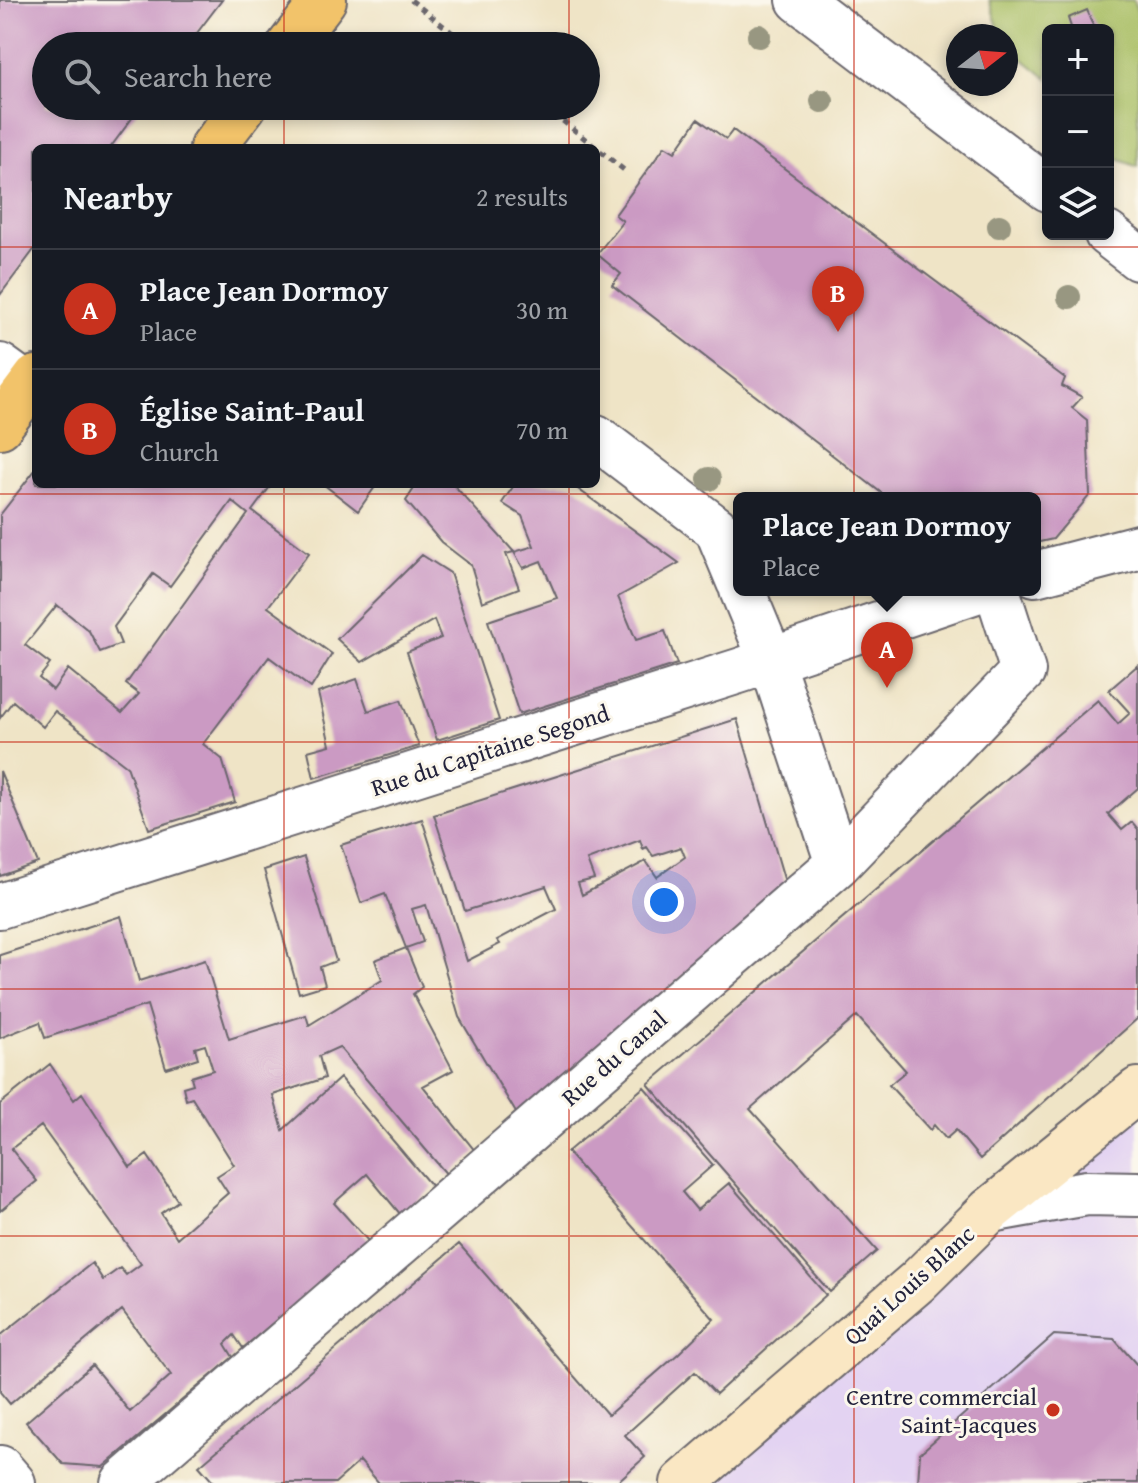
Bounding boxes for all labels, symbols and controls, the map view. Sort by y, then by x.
north arrow [946,24,1018,96]
map controls [1042,24,1114,240]
button: + [1042,24,1114,96]
search box [32,32,600,120]
icon: search [60,54,104,98]
text: Search here [124,54,272,98]
button: − [1042,96,1114,168]
button: layers [1042,168,1114,240]
text: Nearby [64,172,173,221]
text: 2 results [476,177,568,216]
pin: B [812,266,864,332]
text: Place Jean Dormoy [140,268,388,312]
text: A [82,290,98,329]
text: 30 m [516,290,568,329]
text: Place [140,312,197,351]
text: Église Saint-Paul [140,388,364,432]
text: B [82,410,98,449]
text: 70 m [516,410,568,449]
text: Church [140,432,219,471]
popup [733,492,1041,596]
text: Place Jean Dormoy [763,503,1011,547]
text: Place [763,547,820,586]
pin: A [861,622,913,688]
street label: Rue du Capitaine Segond [366,695,614,805]
your location [644,882,684,922]
street label: Rue du Canal [553,1002,675,1114]
street label: Quai Louis Blanc [836,1216,982,1353]
place label: Centre commercial Saint-Jacques [846,1379,1037,1442]
marker: Centre commercial Saint-Jacques [1044,1401,1062,1419]

